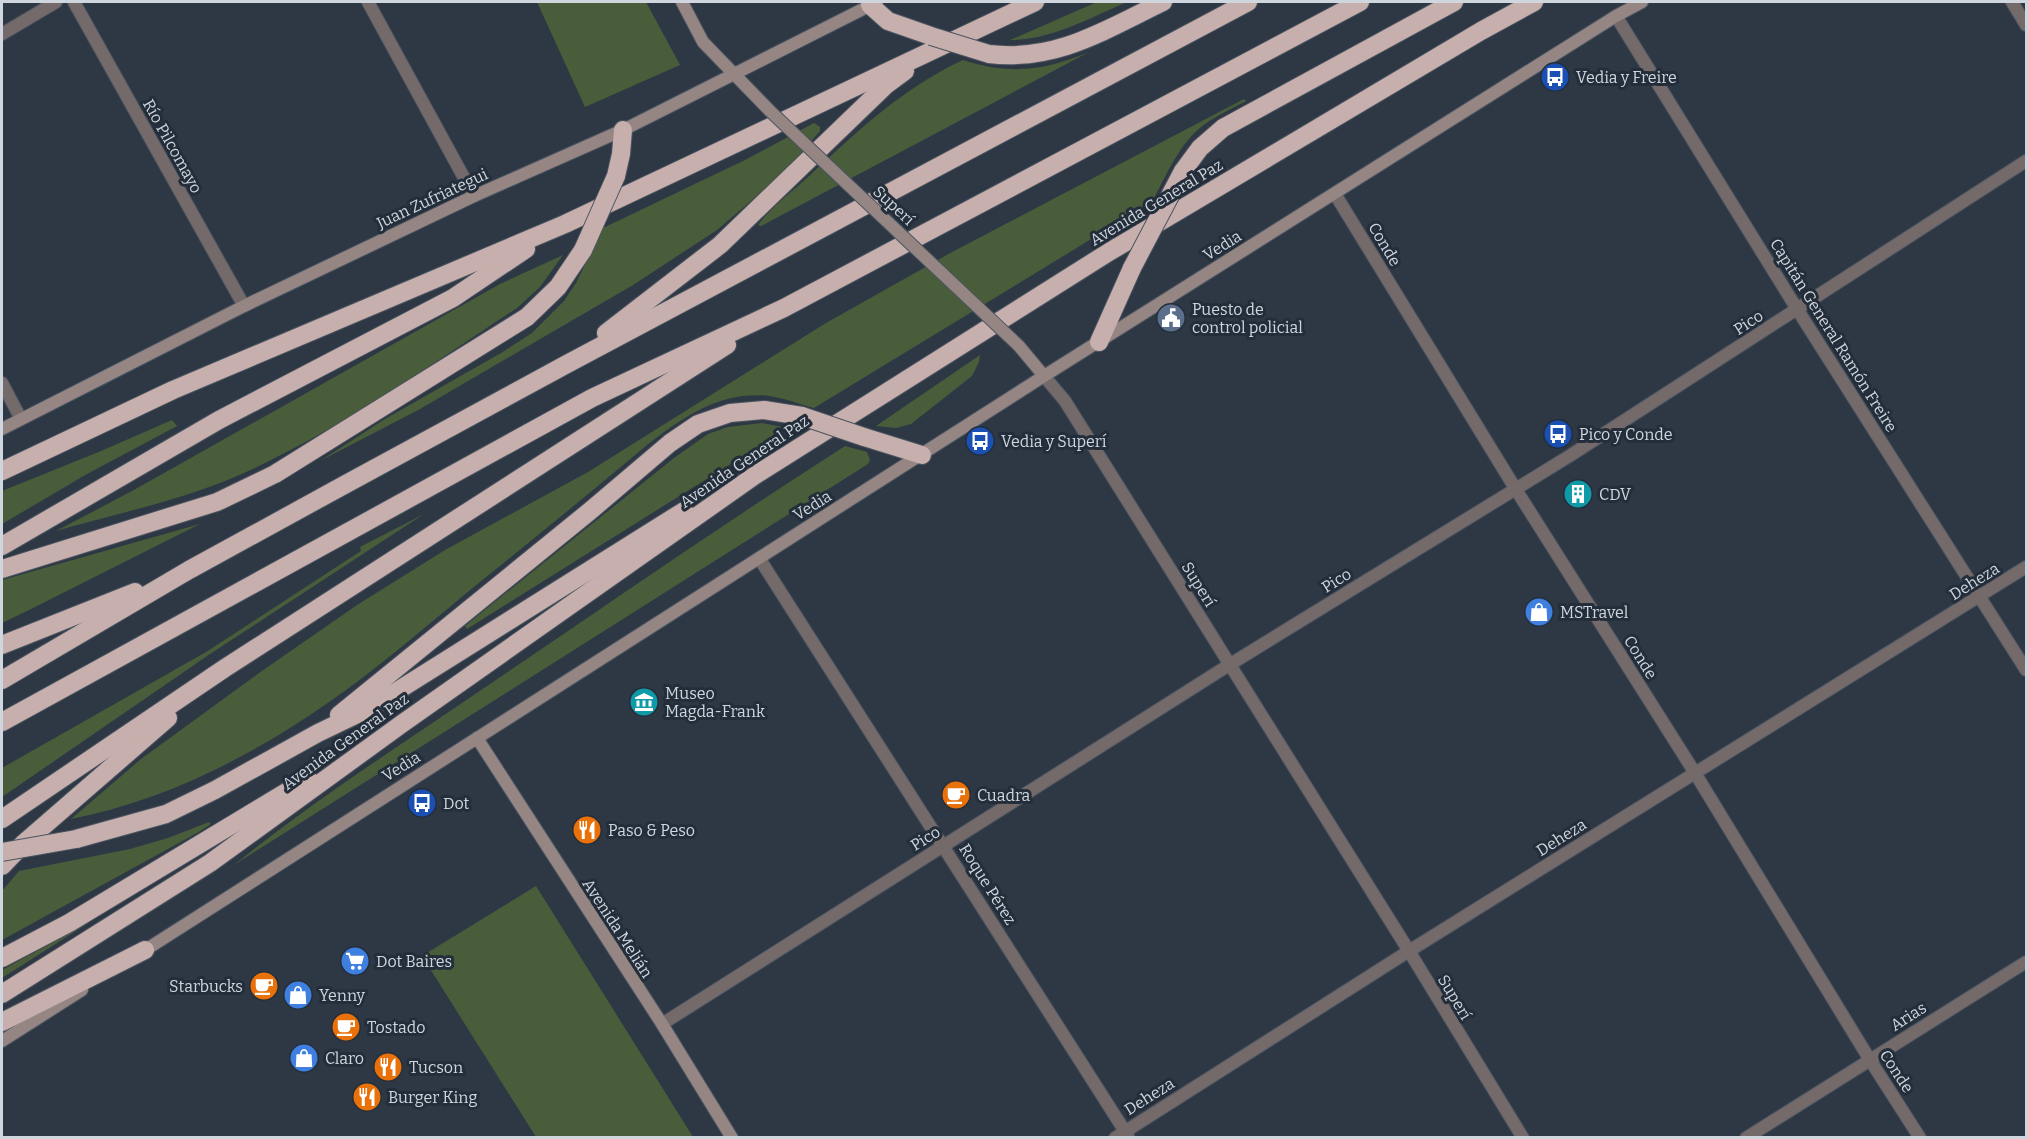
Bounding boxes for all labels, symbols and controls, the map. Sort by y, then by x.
bus stop icon: Vedia y Freire [1539,61,1571,93]
place label: Vedia y Freire [1576,68,1677,87]
street label: Río Pilcomayo [139,96,206,196]
street label: Avenida General Paz [1086,155,1226,250]
street label: Juan Zufriategui [373,164,491,233]
street label: Superí [869,182,918,229]
street label: Conde [1364,219,1405,269]
street label: Vedia [1200,226,1245,264]
street label: Capitán General Ramón Freire [1766,235,1901,435]
place label: Puesto de control policial [1192,300,1303,337]
public building icon: Puesto de control policial [1155,302,1187,334]
street label: Pico [1730,306,1767,339]
street label: Avenida General Paz [676,411,813,512]
bus stop icon: Pico y Conde [1542,418,1574,450]
bus stop icon: Vedia y Superí [964,425,996,457]
place label: Pico y Conde [1579,425,1673,444]
place label: Vedia y Superí [1001,432,1107,451]
building icon: CDV [1562,478,1594,510]
place label: CDV [1599,485,1632,504]
street label: Vedia [790,486,835,524]
street label: Superí [1177,558,1220,610]
street label: Deheza [1946,559,2003,604]
street label: Pico [1318,564,1355,597]
shop icon: MSTravel [1523,596,1555,628]
place label: MSTravel [1560,603,1629,622]
street label: Conde [1620,632,1661,682]
place label: Museo Magda-Frank [665,684,765,721]
museum icon: Museo Magda-Frank [628,686,660,718]
street label: Avenida General Paz [278,689,412,794]
street label: Vedia [379,747,424,785]
cafe icon: Cuadra [940,779,972,811]
place label: Cuadra [977,786,1031,805]
bus stop icon: Dot [406,787,438,819]
place label: Dot [443,794,470,813]
restaurant icon: Paso & Peso [571,814,603,846]
street label: Deheza [1533,815,1590,860]
place label: Paso & Peso [608,821,695,840]
street label: Pico [907,822,944,855]
street label: Roque Pérez [955,840,1020,928]
street label: Avenida Melián [578,875,657,981]
supermarket icon: Dot Baires [339,945,371,977]
place label: Dot Baires [376,952,452,971]
cafe icon: Starbucks [248,970,280,1002]
street label: Superí [1434,971,1475,1023]
place label: Starbucks [169,977,243,996]
shop icon: Yenny [282,979,314,1011]
place label: Yenny [319,986,366,1005]
street label: Arias [1887,998,1930,1035]
cafe icon: Tostado [330,1011,362,1043]
place label: Tostado [367,1018,425,1037]
shop icon: Claro [288,1042,320,1074]
street label: Conde [1876,1046,1917,1096]
place label: Claro [325,1049,364,1068]
restaurant icon: Tucson [372,1051,404,1083]
place label: Tucson [409,1058,463,1077]
street label: Deheza [1121,1074,1178,1119]
restaurant icon: Burger King [351,1081,383,1113]
place label: Burger King [388,1088,477,1107]

